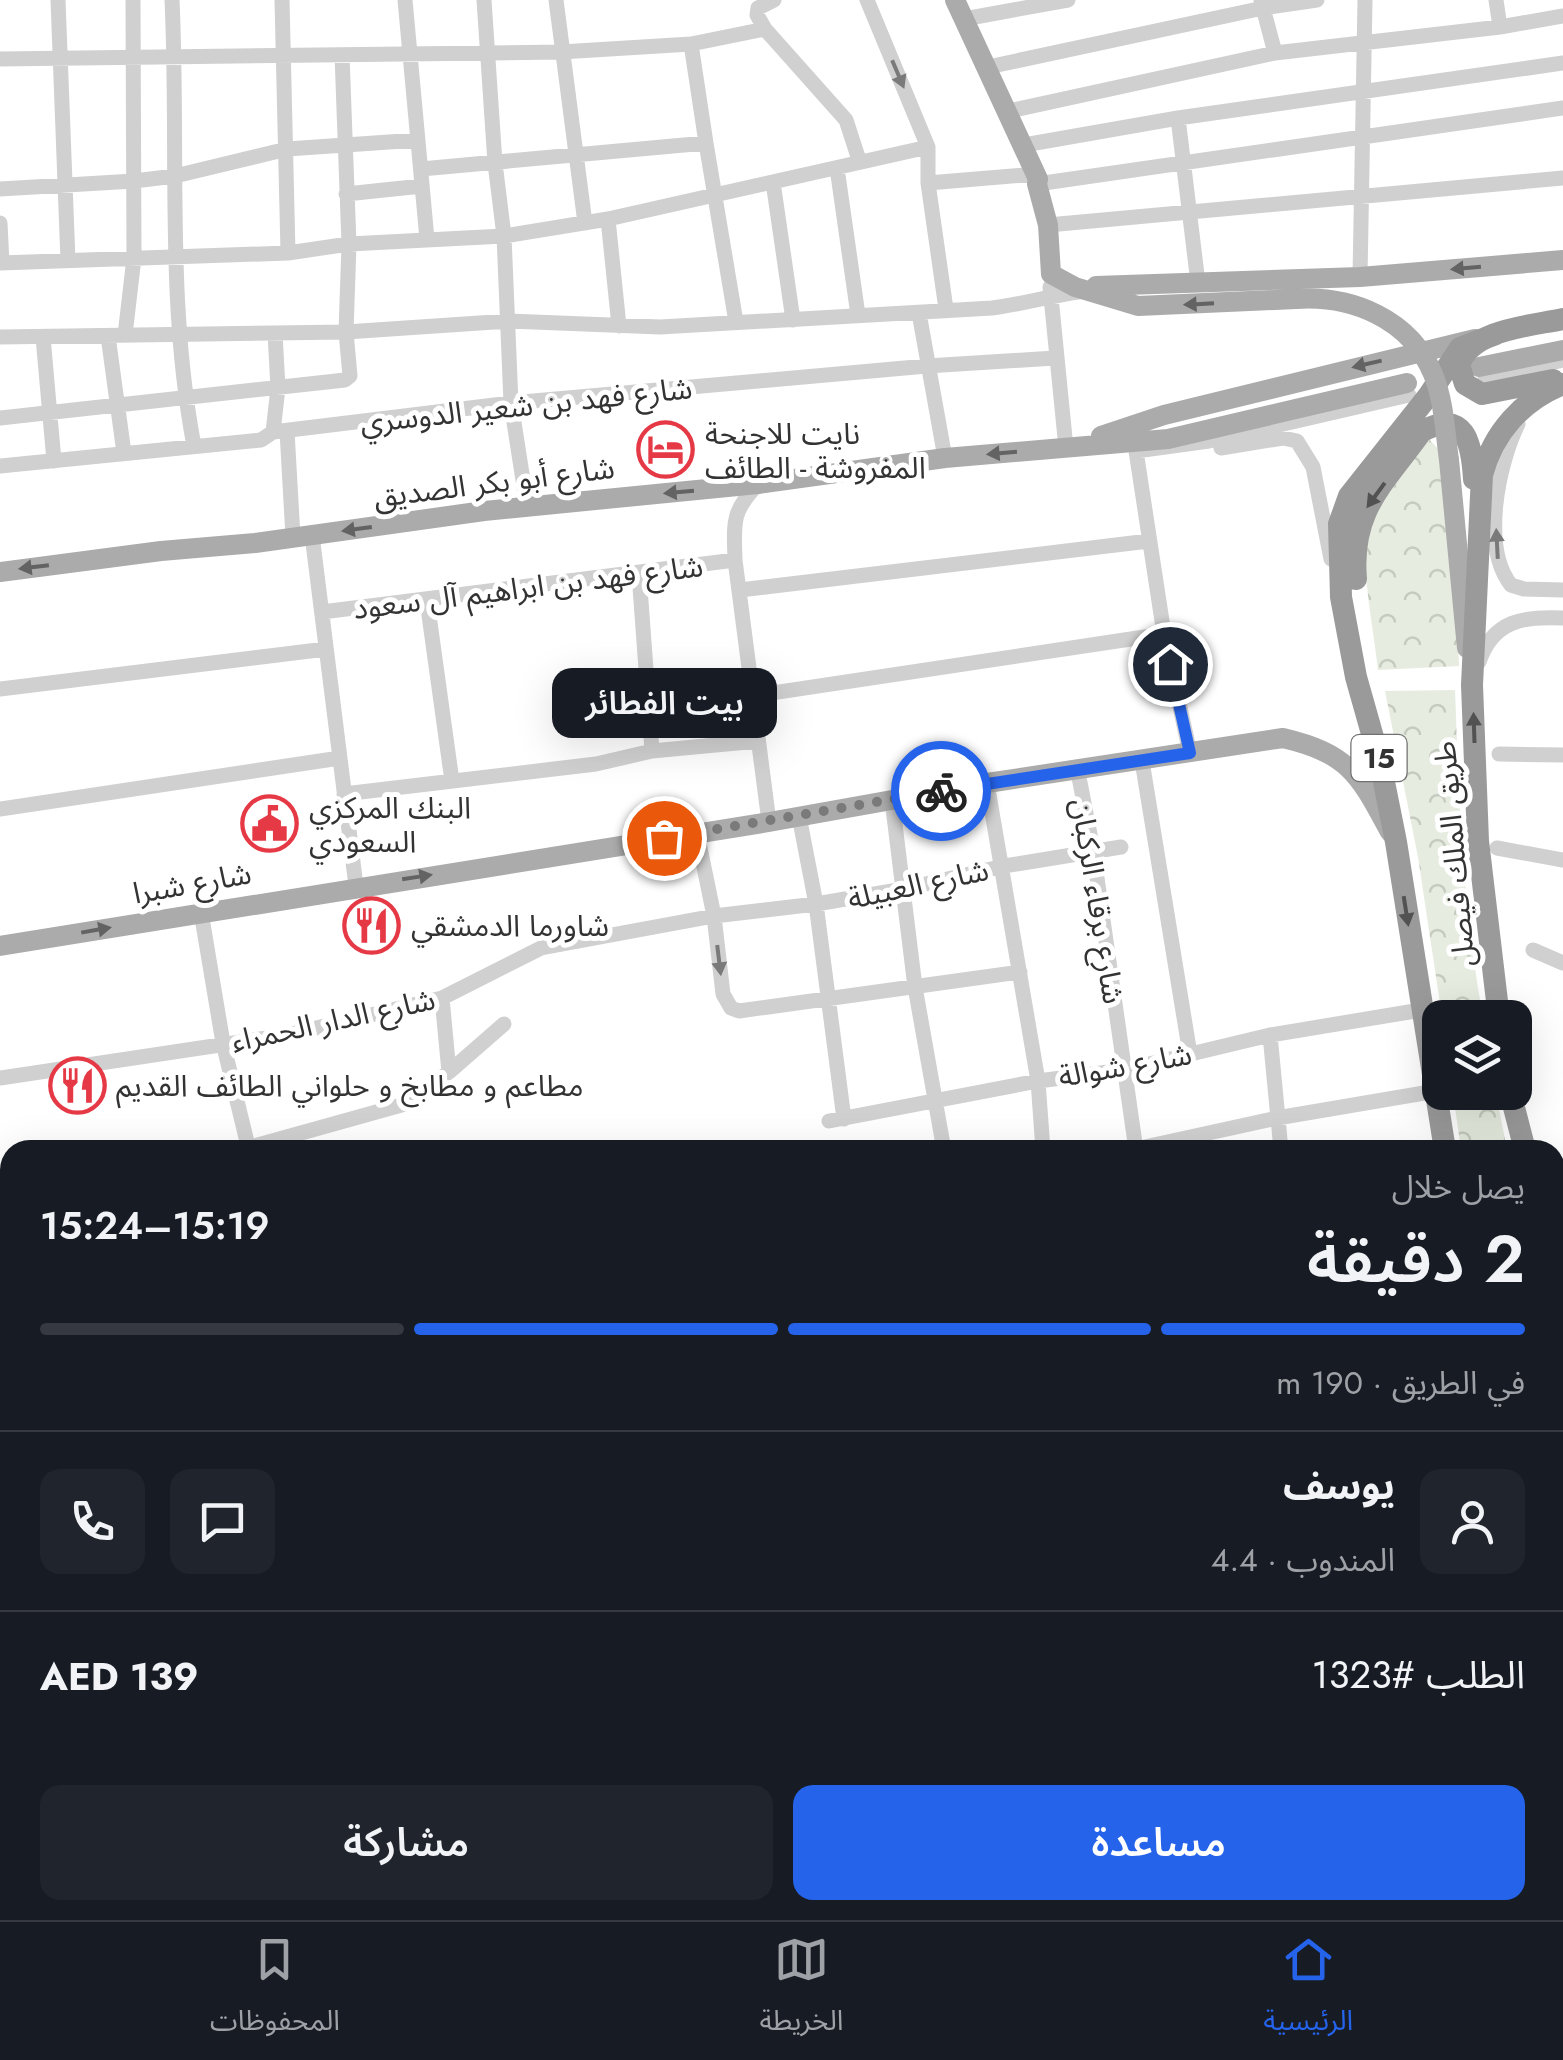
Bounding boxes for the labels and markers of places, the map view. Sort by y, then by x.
place label: نايت للاجنحة المفروشة - الطائف [705,412,926,489]
hotel icon: نايت للاجنحة المفروشة - الطائف [636,420,696,480]
pin [1128,622,1213,707]
callout: بيت الفطائر [552,668,776,738]
place label: البنك المركزي السعودي [309,786,471,864]
public building icon: البنك المركزي السعودي [240,794,300,854]
pin [622,796,707,881]
restaurant icon: شاورما الدمشقي [342,895,402,955]
place label: شاورما الدمشقي [411,904,609,948]
restaurant icon: مطاعم و مطابخ و حلواني الطائف القديم [47,1055,107,1115]
place label: مطاعم و مطابخ و حلواني الطائف القديم [116,1064,584,1109]

